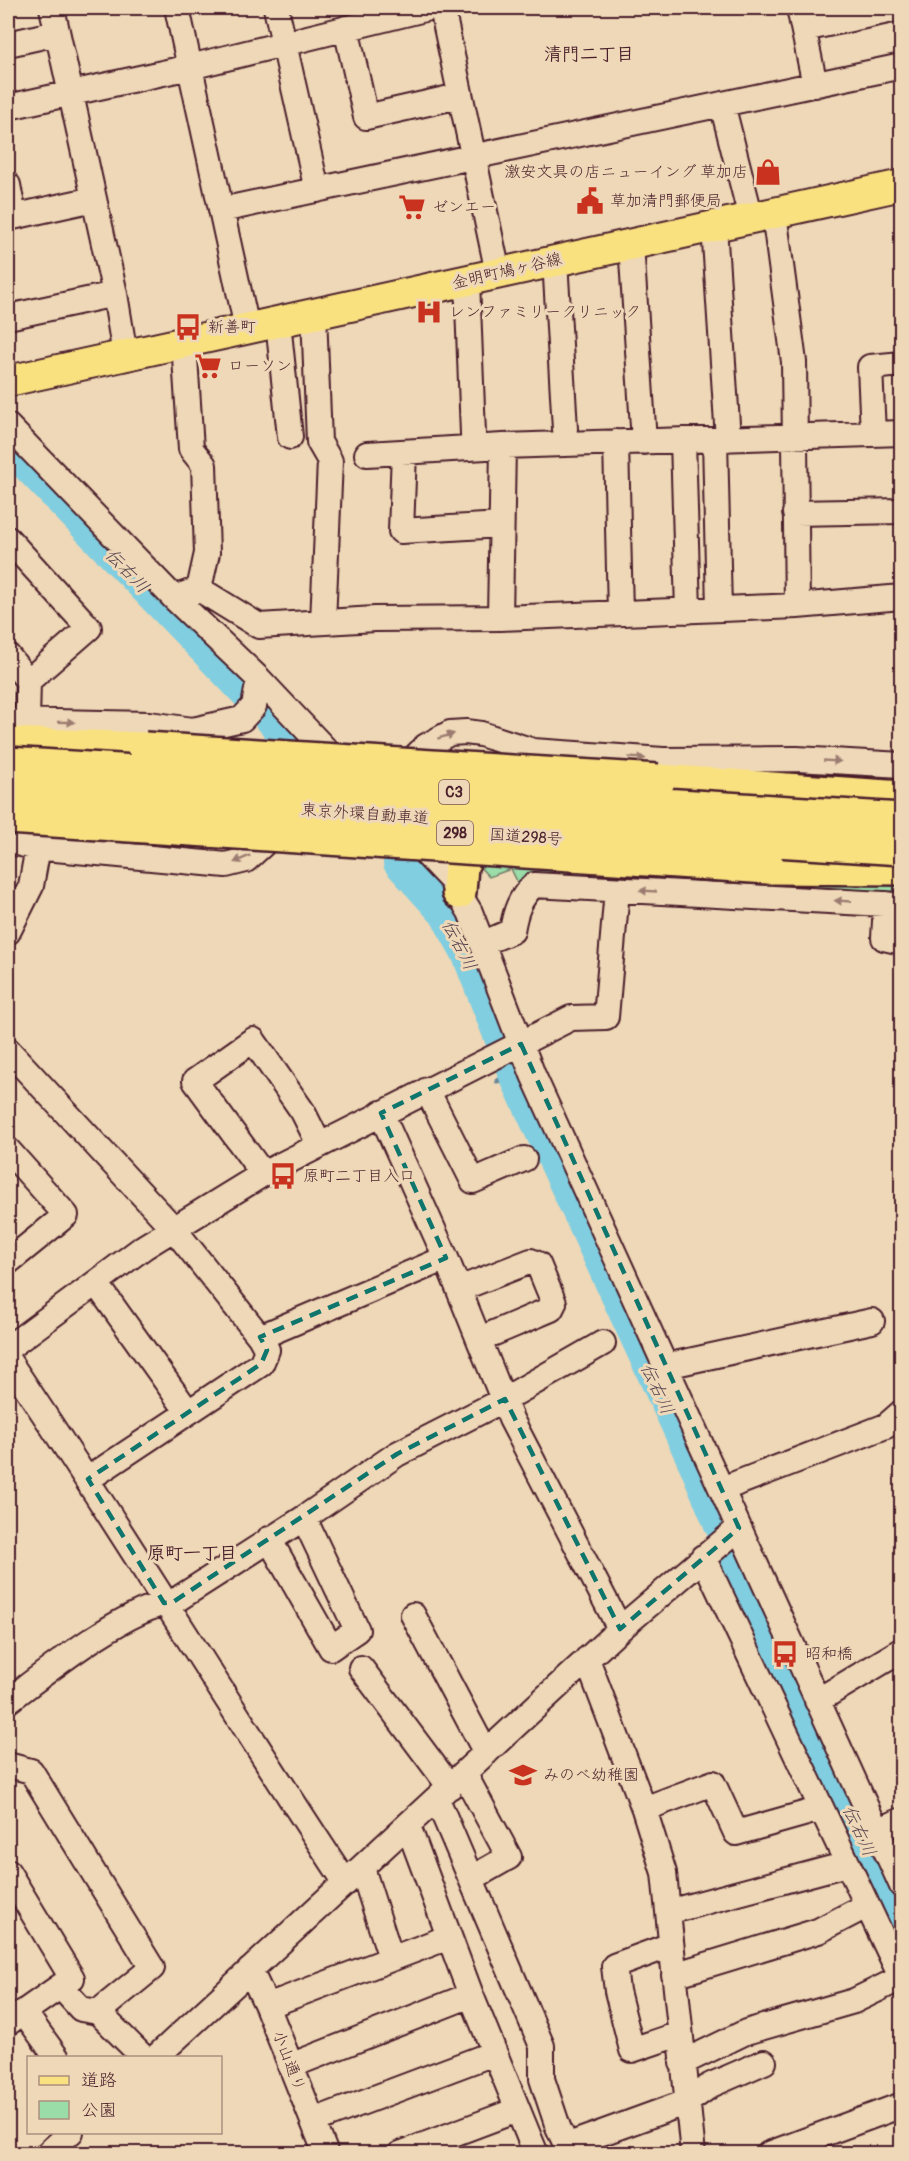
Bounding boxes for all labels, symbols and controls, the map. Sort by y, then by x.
district label: 清門二丁目 [544,43,634,66]
shop icon: 激安文具の店ニューイング 草加店 [753,157,783,187]
place label: 激安文具の店ニューイング 草加店 [505,162,748,182]
public building icon: 草加清門郵便局 [575,186,605,216]
place label: 草加清門郵便局 [610,191,722,211]
supermarket icon: ゼンエー [397,192,427,222]
place label: ゼンエー [432,197,496,217]
street label: 金明町鳩ヶ谷線 [450,249,564,293]
hospital icon: レンファミリークリニック [414,297,444,327]
place label: レンファミリークリニック [449,302,641,322]
bus stop icon: 新善町 [173,312,203,342]
place label: 新善町 [208,317,256,337]
supermarket icon: ローソン [193,351,223,381]
place label: ローソン [228,356,292,376]
water label: 伝右川 [100,544,154,598]
one-way arrow [56,717,75,727]
one-way arrow [437,731,455,740]
one-way arrow [627,754,646,763]
one-way arrow [822,756,841,766]
road number: C3 [439,780,469,804]
street label: 東京外環自動車道 [300,800,430,828]
road number: 298 [437,821,473,845]
street label: 国道298号 [489,824,563,850]
one-way arrow [233,854,251,864]
one-way arrow [639,887,658,896]
one-way arrow [834,897,853,906]
water label: 伝右川 [436,916,482,974]
bus stop icon: 原町二丁目入口 [268,1161,298,1191]
place label: 原町二丁目入口 [303,1166,415,1186]
water label: 伝右川 [635,1360,679,1418]
district label: 原町一丁目 [147,1542,237,1565]
bus stop icon: 昭和橋 [770,1639,800,1669]
place label: 昭和橋 [805,1644,853,1664]
school or university icon: みのべ幼稚園 [508,1760,538,1790]
place label: みのべ幼稚園 [543,1765,639,1785]
water label: 伝右川 [837,1802,881,1860]
street label: 小山通り [268,2028,310,2094]
legend [27,2056,222,2134]
text: 道路 [81,2069,117,2092]
text: 公園 [81,2099,117,2122]

